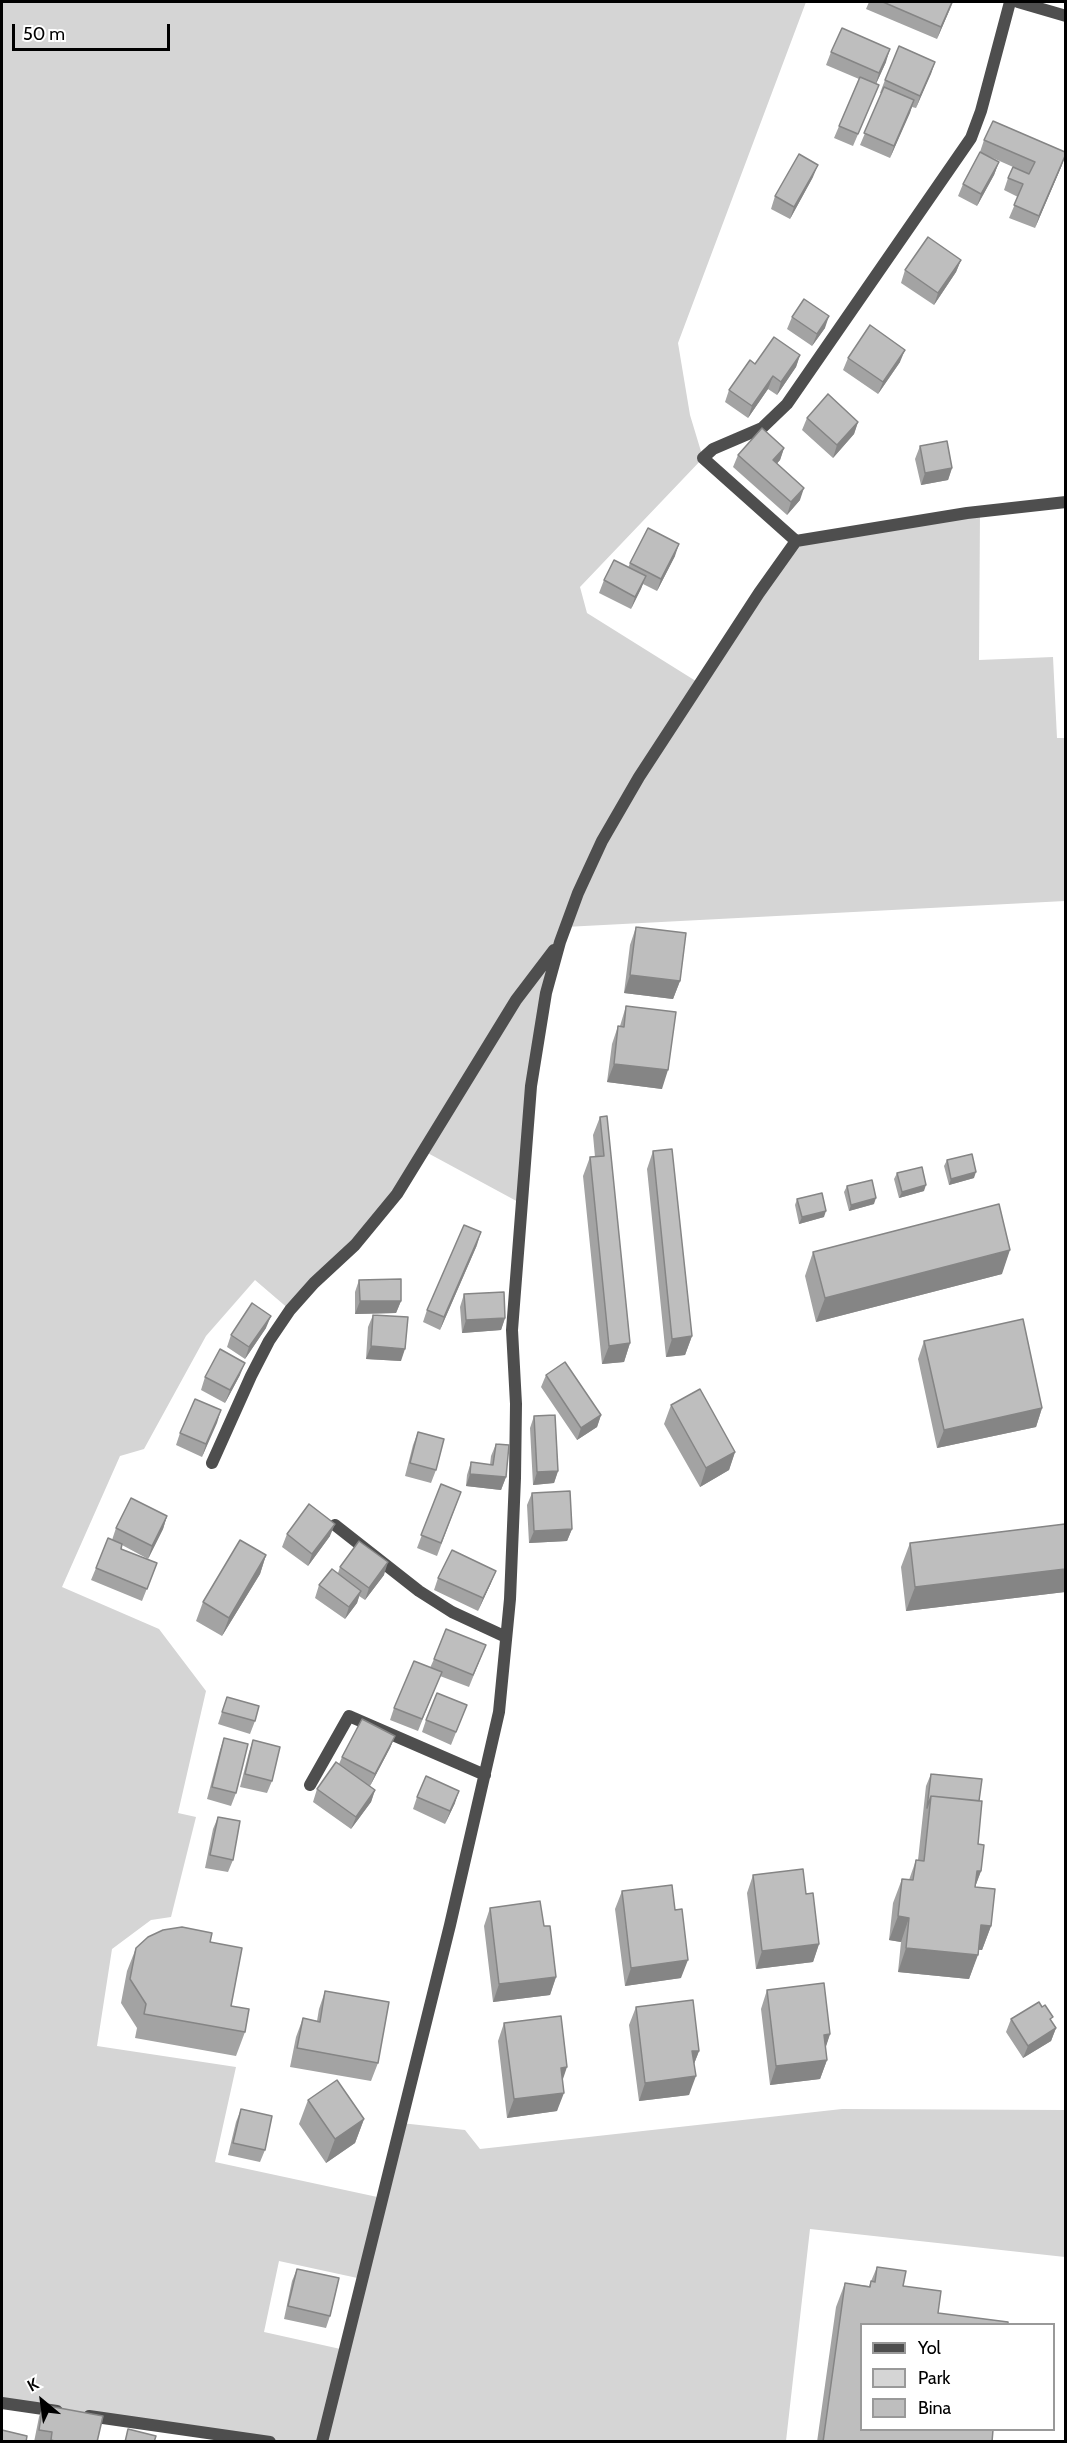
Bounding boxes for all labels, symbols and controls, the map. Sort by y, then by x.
scale bar [15,12,172,50]
text: 50 m [23,23,65,45]
legend [860,2323,1055,2431]
text: Yol [918,2337,941,2359]
text: Park [918,2367,950,2389]
north arrow [12,2371,72,2431]
text: K [24,2374,42,2396]
text: Bina [918,2397,951,2419]

